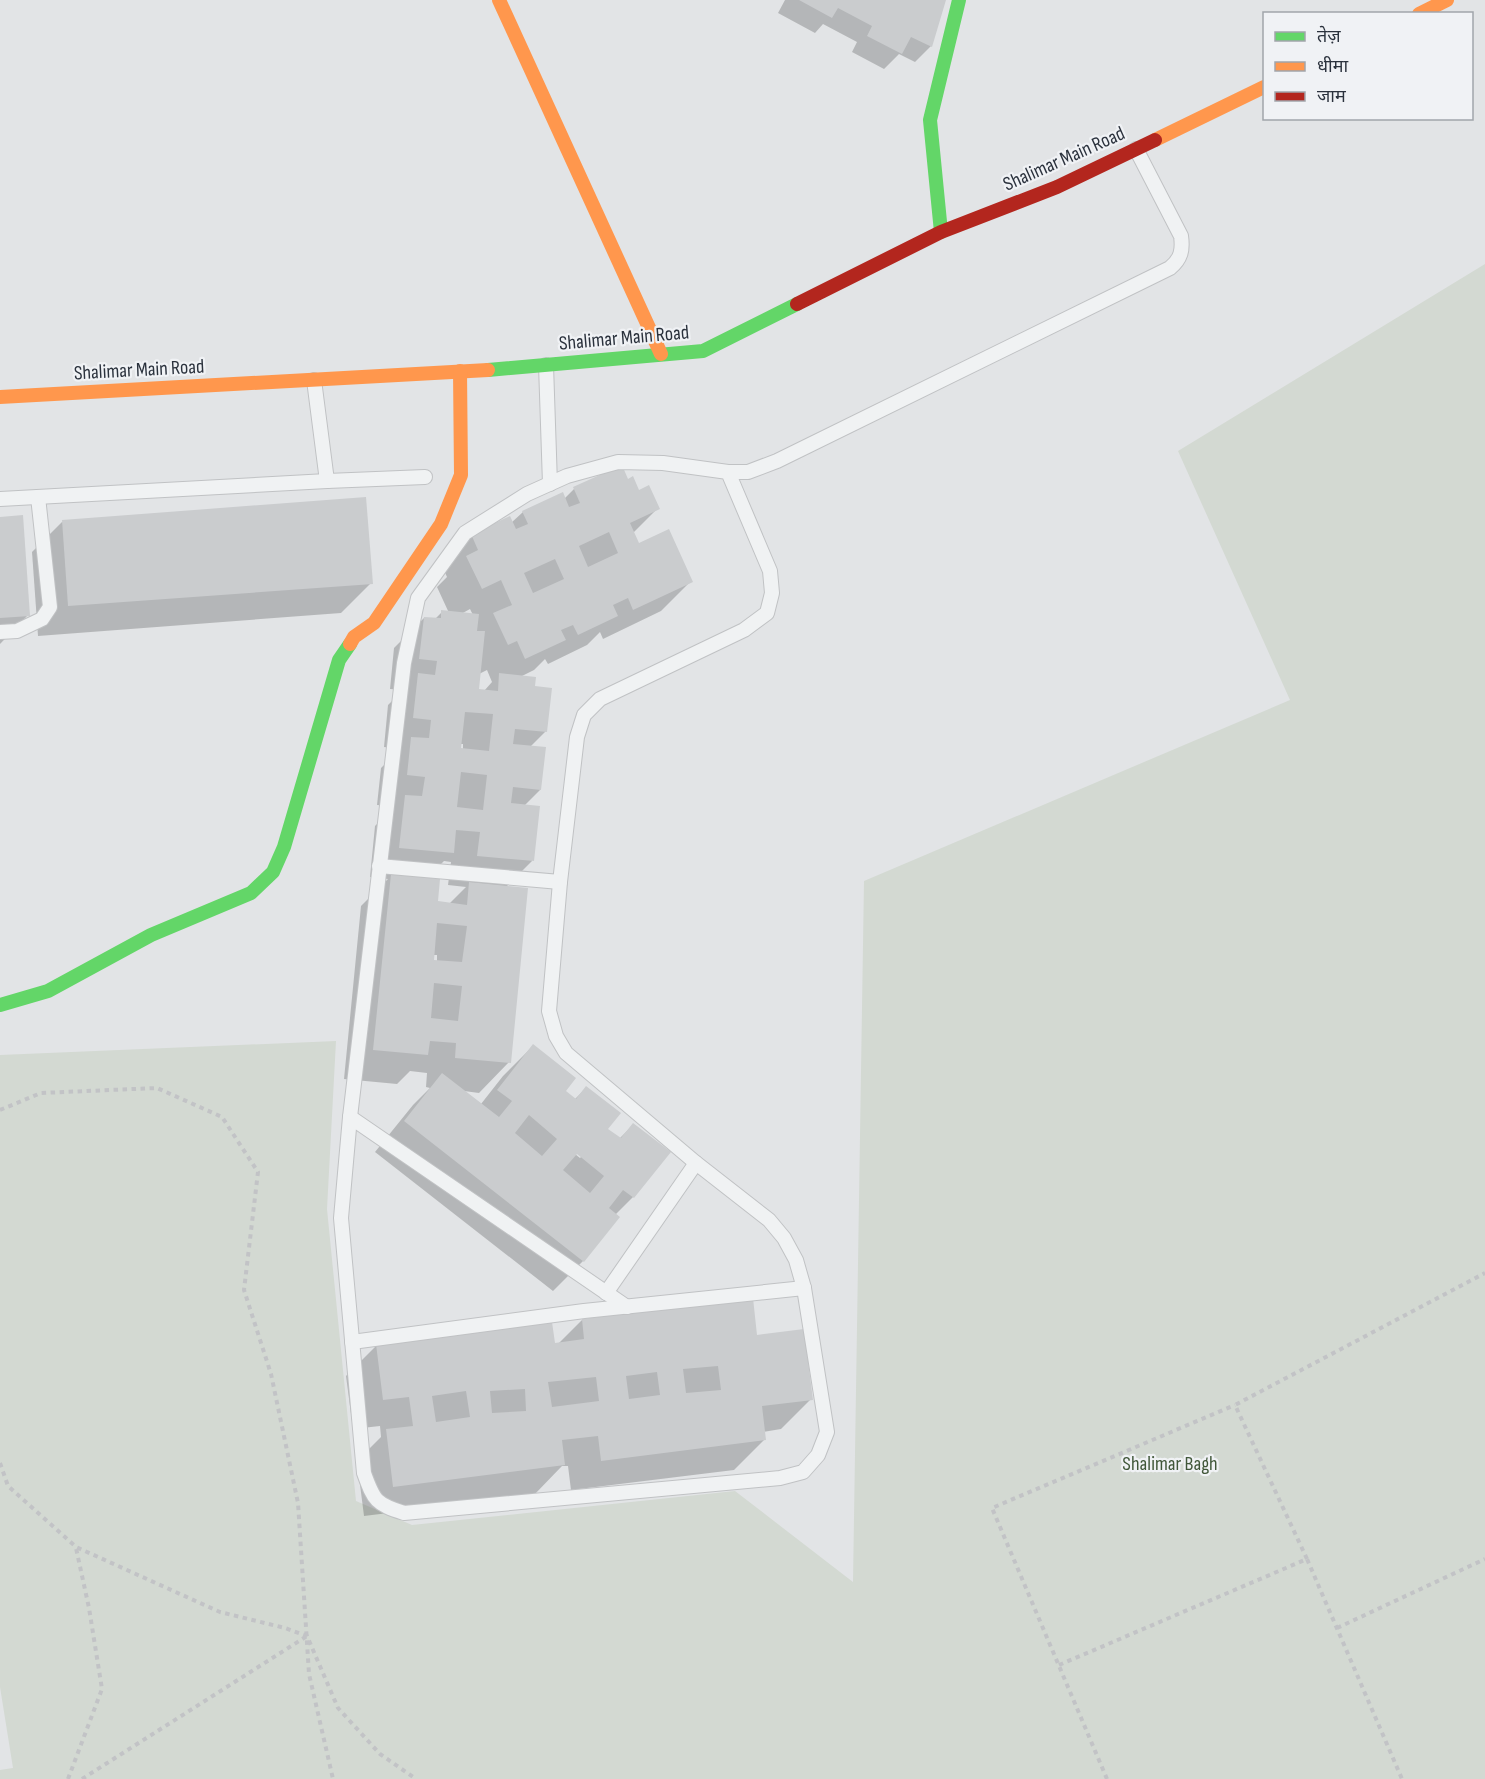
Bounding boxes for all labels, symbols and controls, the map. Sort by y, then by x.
legend [1263,12,1473,120]
text: तेज़ [1317,25,1341,47]
text: धीमा [1317,56,1348,77]
text: जाम [1317,86,1347,107]
street label: Shalimar Main Road [1000,121,1128,197]
street label: Shalimar Main Road [558,320,690,356]
street label: Shalimar Main Road [73,355,205,385]
park label: Shalimar Bagh [1122,1452,1218,1476]

